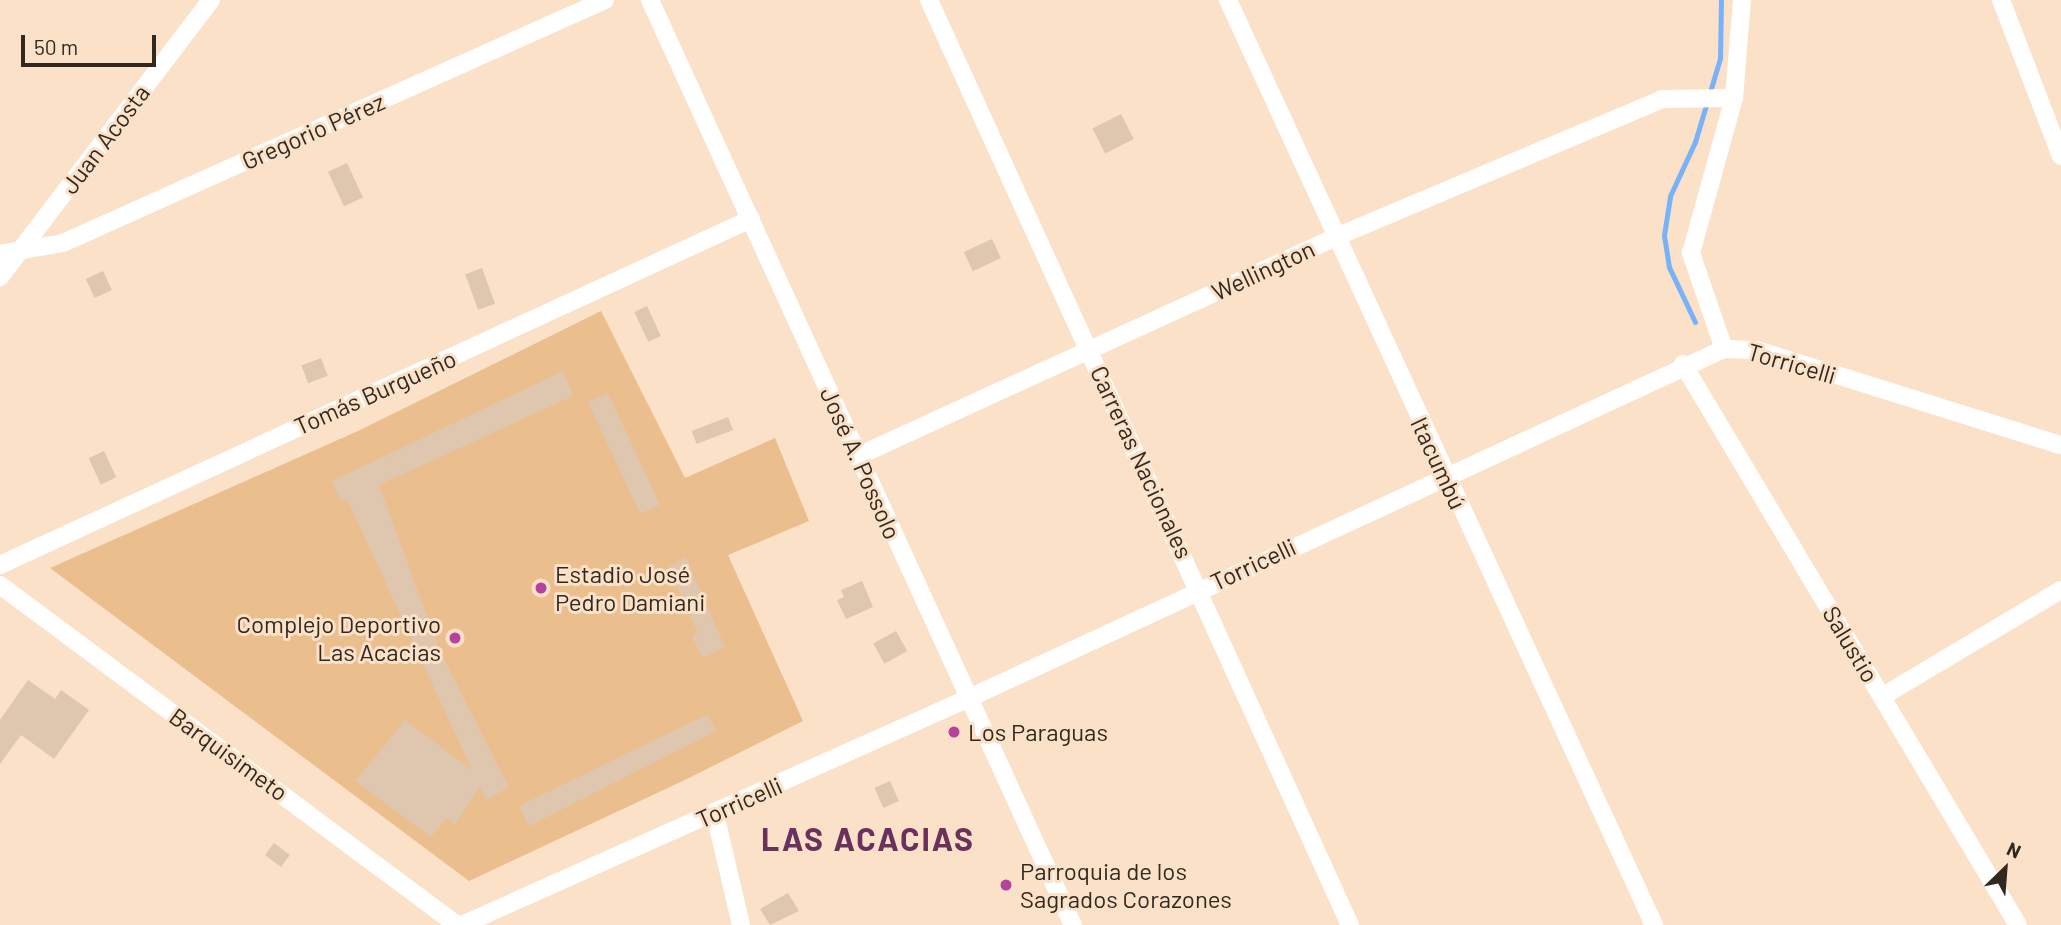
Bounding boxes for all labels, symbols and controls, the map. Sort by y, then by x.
scale bar [24,21,159,65]
text: 50 m [34,34,78,59]
street label: Juan Acosta [55,79,155,199]
street label: Gregorio Pérez [237,87,389,175]
street label: Wellington [1207,234,1319,306]
street label: Torricelli [1744,337,1840,389]
street label: Tomás Burgueño [290,343,460,441]
street label: Carreras Nacionales [1085,361,1199,563]
street label: José A. Possolo [815,383,907,543]
street label: Itacumbú [1405,412,1473,514]
street label: Torricelli [1206,532,1300,596]
place label: Estadio José Pedro Damiani [555,560,705,616]
marker: Estadio José Pedro Damiani [533,580,549,596]
street label: Salustio [1817,601,1885,687]
place label: Complejo Deportivo Las Acacias [236,610,441,666]
marker: Complejo Deportivo Las Acacias [447,630,463,646]
street label: Barquisimeto [164,701,294,807]
place label: Los Paraguas [968,718,1108,746]
marker: Los Paraguas [946,724,962,740]
street label: Torricelli [692,770,786,834]
district label: LAS ACACIAS [762,819,974,857]
north arrow [1970,834,2040,904]
text: N [2003,836,2025,863]
place label: Parroquia de los Sagrados Corazones [1020,857,1232,913]
marker: Parroquia de los Sagrados Corazones [998,877,1014,893]

